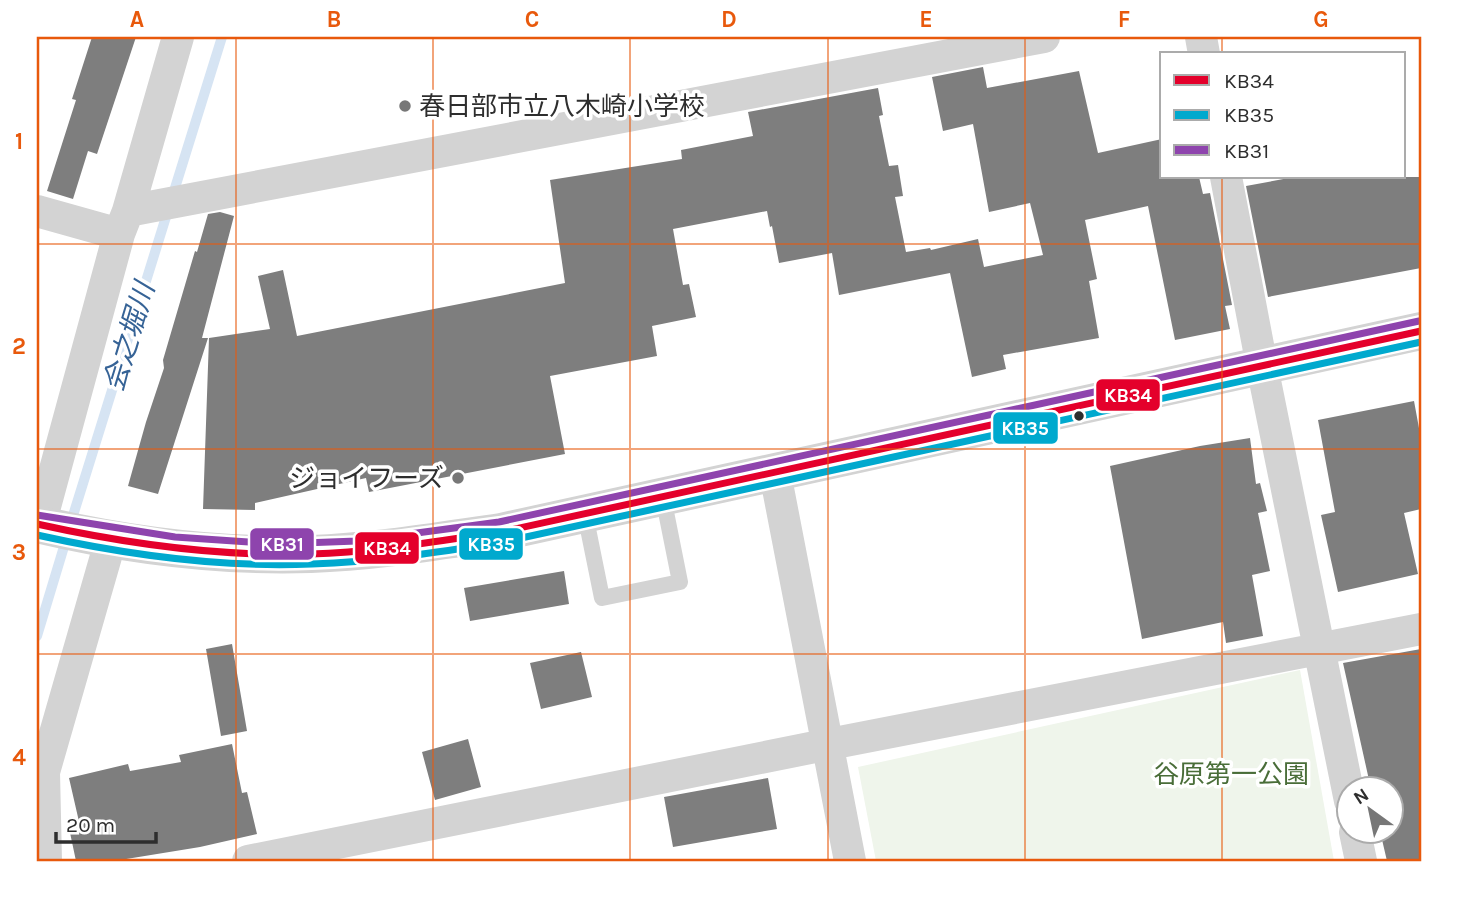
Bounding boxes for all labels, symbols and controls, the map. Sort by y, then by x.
text: A [130,6,144,33]
text: B [327,6,341,33]
text: C [525,6,539,33]
text: D [721,6,737,33]
text: E [919,6,933,33]
text: F [1118,6,1130,33]
text: G [1313,6,1329,33]
legend [1160,52,1406,178]
text: KB34 [1224,69,1274,93]
place label: 春日部市立八木崎小学校 [419,91,705,122]
marker: 春日部市立八木崎小学校 [397,98,413,114]
text: KB35 [1224,103,1274,127]
text: 1 [15,128,23,155]
text: KB31 [1224,139,1269,163]
water label: 会之堀川 [97,276,162,395]
text: 2 [12,333,26,360]
line badge: KB34 [1095,378,1161,412]
text: KB34 [1104,385,1153,407]
unlabelled marker [1072,409,1086,423]
line badge: KB35 [992,411,1059,445]
text: KB35 [1001,418,1049,440]
place label: ジョイフーズ [289,463,444,494]
marker: ジョイフーズ [450,470,466,486]
line badge: KB31 [249,527,315,561]
line badge: KB35 [458,527,524,561]
line badge: KB34 [354,531,420,565]
text: KB31 [260,534,304,556]
text: KB35 [467,534,515,556]
text: KB34 [363,538,412,560]
text: 3 [12,539,26,566]
text: 4 [12,744,26,771]
park label: 谷原第一公園 [1153,759,1309,790]
north arrow [1336,776,1406,846]
text: N [1350,784,1373,810]
scale bar [56,800,156,844]
text: 20 m [66,813,115,837]

